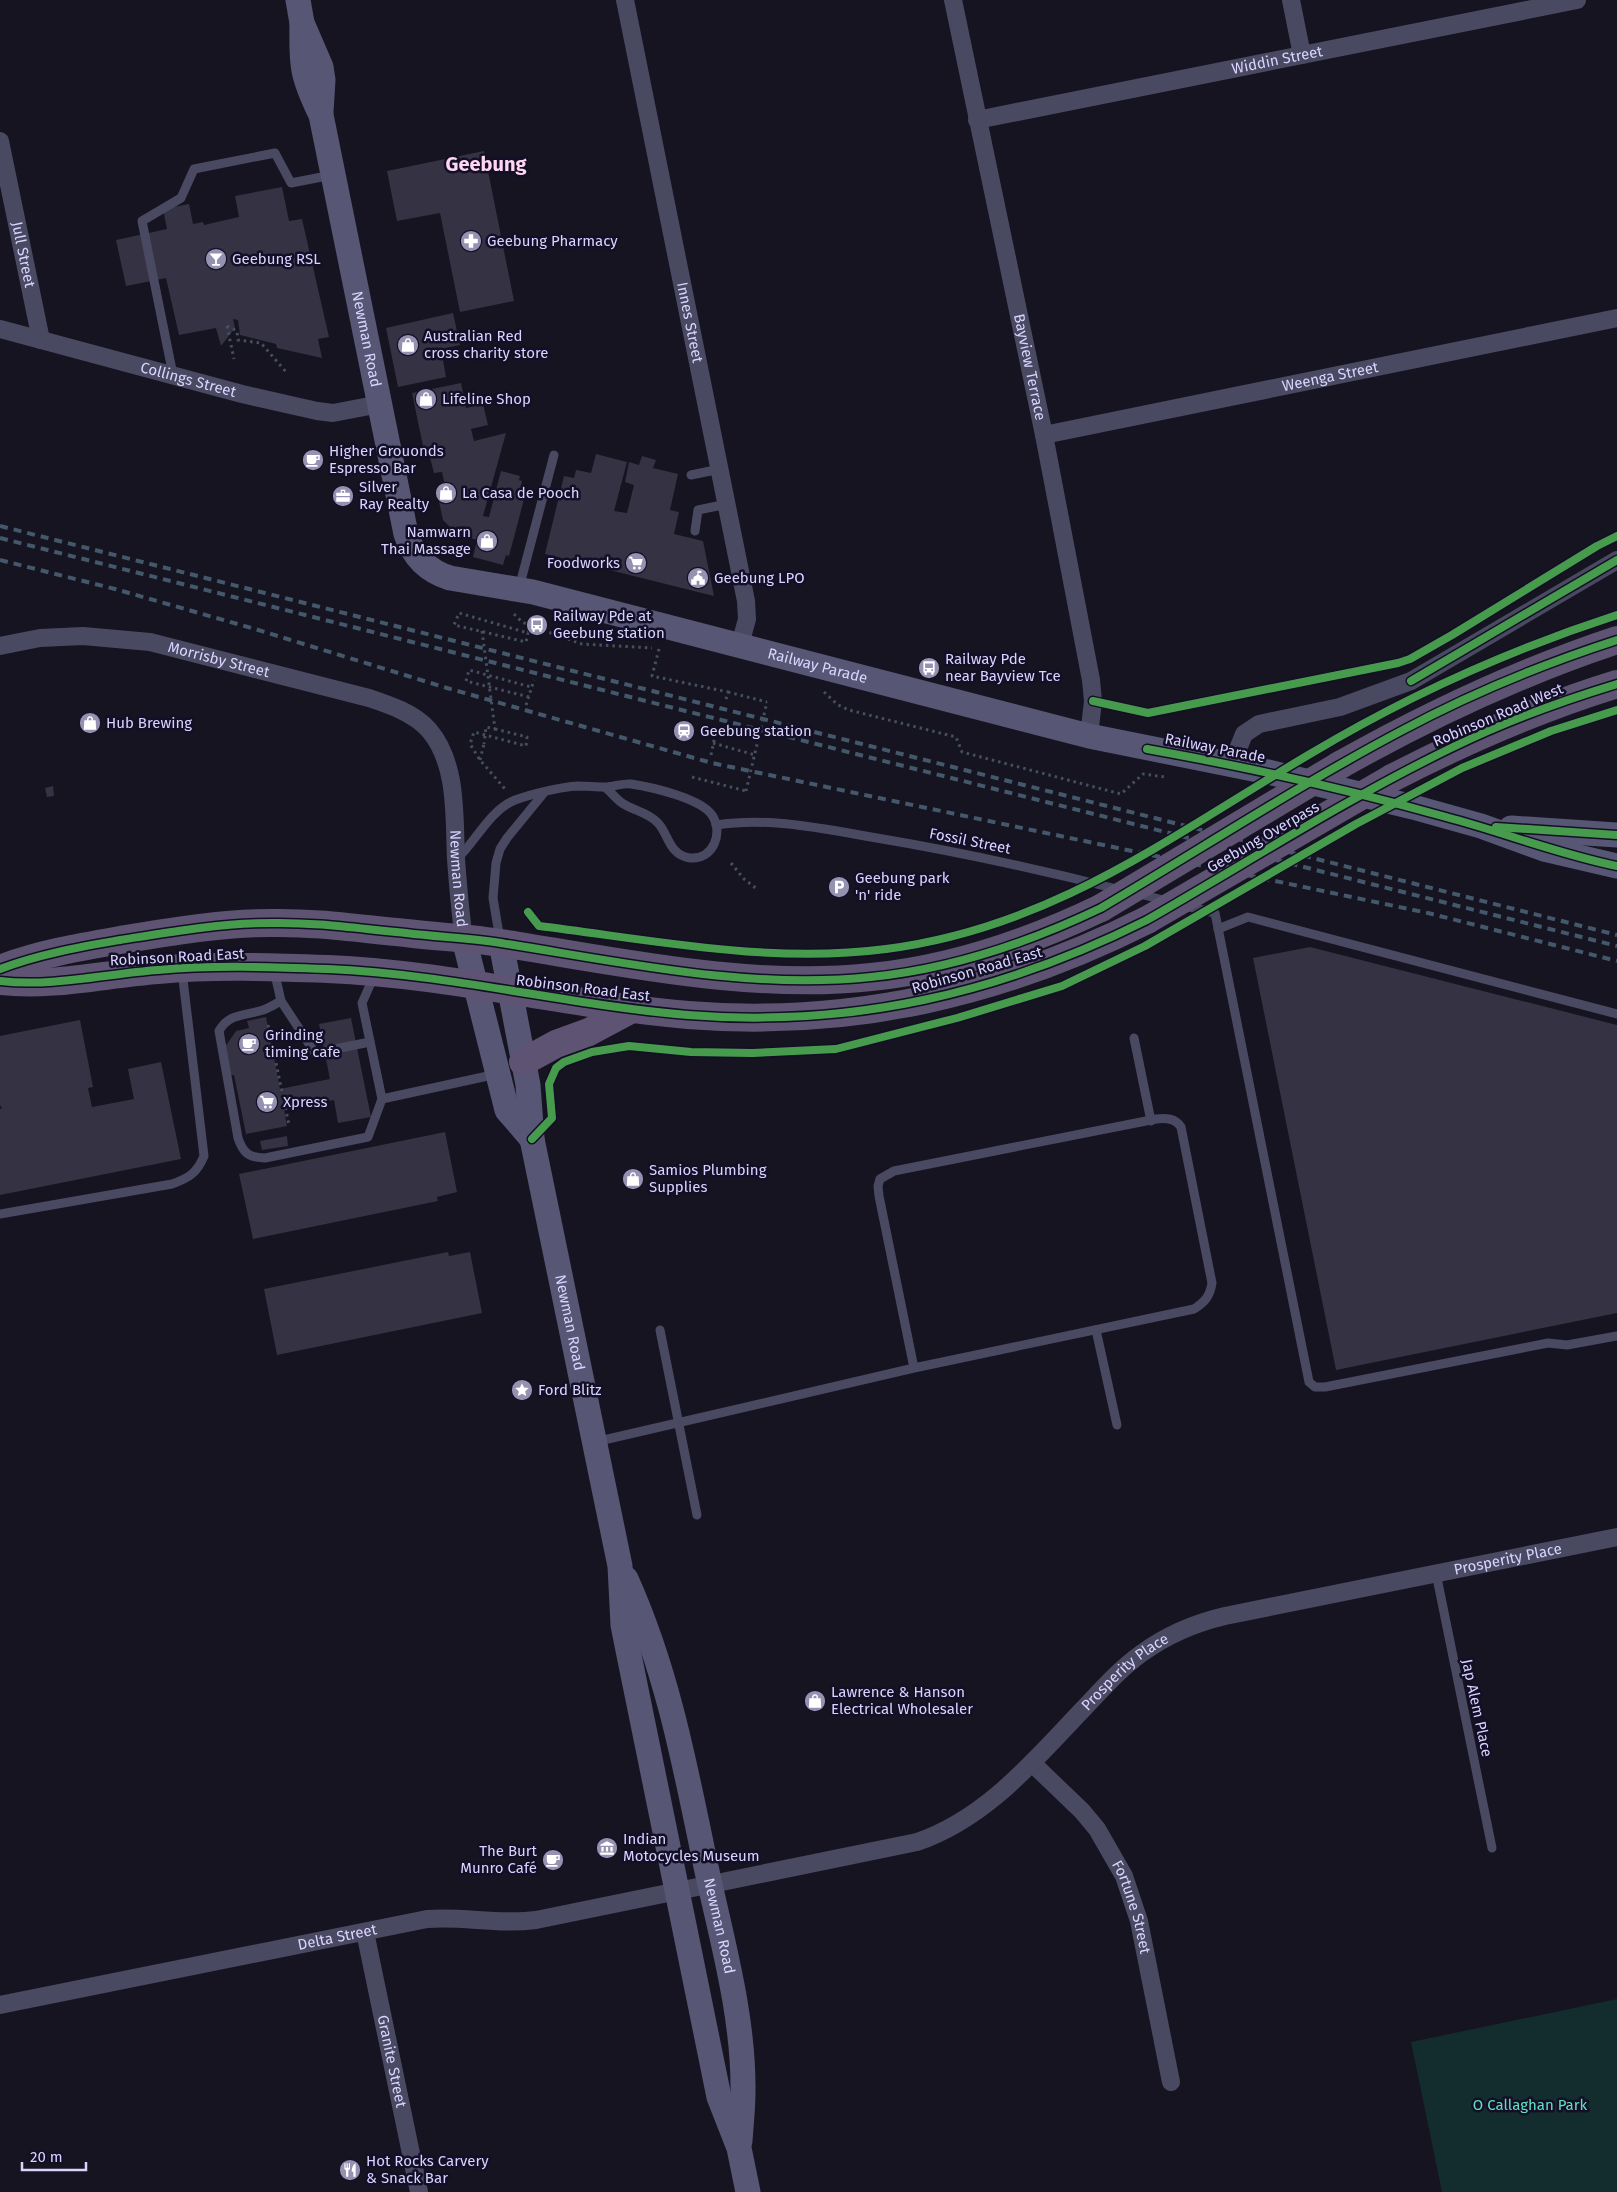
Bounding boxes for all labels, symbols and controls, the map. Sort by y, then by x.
street label: Widdin Street [1230,42,1325,78]
district label: Geebung [446,152,527,176]
street label: Jull Street [8,220,39,290]
pharmacy icon: Geebung Pharmacy [459,229,483,253]
place label: Geebung Pharmacy [487,232,618,250]
bar icon: Geebung RSL [204,247,228,271]
place label: Geebung RSL [232,250,321,268]
street label: Innes Street [673,281,707,365]
street label: Newman Road [348,289,385,389]
street label: Bayview Terrace [1010,312,1050,422]
place label: Australian Red cross charity store [424,327,548,362]
shop icon: Australian Red cross charity store [396,333,420,357]
street label: Collings Street [139,358,239,401]
street label: Weenga Street [1280,358,1380,395]
shop icon: Lifeline Shop [414,387,438,411]
place label: Lifeline Shop [442,390,531,408]
place label: Higher Grouonds Espresso Bar [329,442,444,477]
cafe icon: Higher Grouonds Espresso Bar [301,448,325,472]
place label: Silver Ray Realty [359,478,430,513]
shop icon: La Casa de Pooch [434,481,458,505]
office icon: Silver Ray Realty [331,484,355,508]
place label: La Casa de Pooch [462,484,580,502]
place label: Namwarn Thai Massage [381,523,471,558]
shop icon: Namwarn Thai Massage [475,529,499,553]
supermarket icon: Foodworks [624,551,648,575]
place label: Foodworks [547,554,620,572]
public building icon: Geebung LPO [686,566,710,590]
place label: Geebung LPO [714,569,805,587]
place label: Railway Pde at Geebung station [553,607,665,642]
bus stop icon: Railway Pde at Geebung station [525,613,549,637]
street label: Morrisby Street [166,638,272,681]
street label: Railway Parade [766,644,869,687]
place label: Railway Pde near Bayview Tce [945,650,1061,685]
bus stop icon: Railway Pde near Bayview Tce [917,656,941,680]
street label: Robinson Road West [1430,679,1566,751]
shop icon: Hub Brewing [78,711,102,735]
place label: Hub Brewing [106,714,192,732]
station icon: Geebung station [672,719,696,743]
place label: Geebung station [700,722,812,740]
street label: Railway Parade [1163,729,1267,767]
street label: Geebung Overpass [1204,798,1322,876]
street label: Fossil Street [928,824,1013,858]
street label: Newman Road [446,830,471,928]
place label: Geebung park 'n' ride [855,869,950,904]
parking icon: Geebung park 'n' ride [827,875,851,899]
street label: Robinson Road East [910,943,1045,997]
street label: Robinson Road East [109,944,245,970]
street label: Robinson Road East [515,971,652,1005]
place label: Grinding timing cafe [265,1026,341,1061]
cafe icon: Grinding timing cafe [237,1032,261,1056]
supermarket icon: Xpress [255,1090,279,1114]
place label: Xpress [283,1093,327,1111]
place label: Samios Plumbing Supplies [649,1161,767,1196]
shop icon: Samios Plumbing Supplies [621,1167,645,1191]
street label: Newman Road [551,1273,588,1372]
place icon: Ford Blitz [510,1378,534,1402]
place label: Ford Blitz [538,1381,602,1399]
street label: Prosperity Place [1452,1539,1563,1579]
street label: Prosperity Place [1078,1629,1172,1714]
street label: Jap Alem Place [1458,1657,1496,1759]
place label: Lawrence & Hanson Electrical Wholesaler [831,1683,973,1718]
shop icon: Lawrence & Hanson Electrical Wholesaler [803,1689,827,1713]
place label: Indian Motocycles Museum [623,1830,760,1865]
museum icon: Indian Motocycles Museum [595,1836,619,1860]
place label: The Burt Munro Café [460,1842,538,1877]
cafe icon: The Burt Munro Café [541,1848,565,1872]
street label: Fortune Street [1108,1857,1154,1956]
street label: Newman Road [700,1876,739,1975]
street label: Delta Street [296,1920,379,1954]
street label: Granite Street [373,2013,410,2110]
park label: O Callaghan Park [1473,2096,1588,2114]
scale bar [22,2140,86,2172]
text: 20 m [30,2148,63,2166]
place label: Hot Rocks Carvery & Snack Bar [366,2152,489,2187]
restaurant icon: Hot Rocks Carvery & Snack Bar [338,2158,362,2182]

